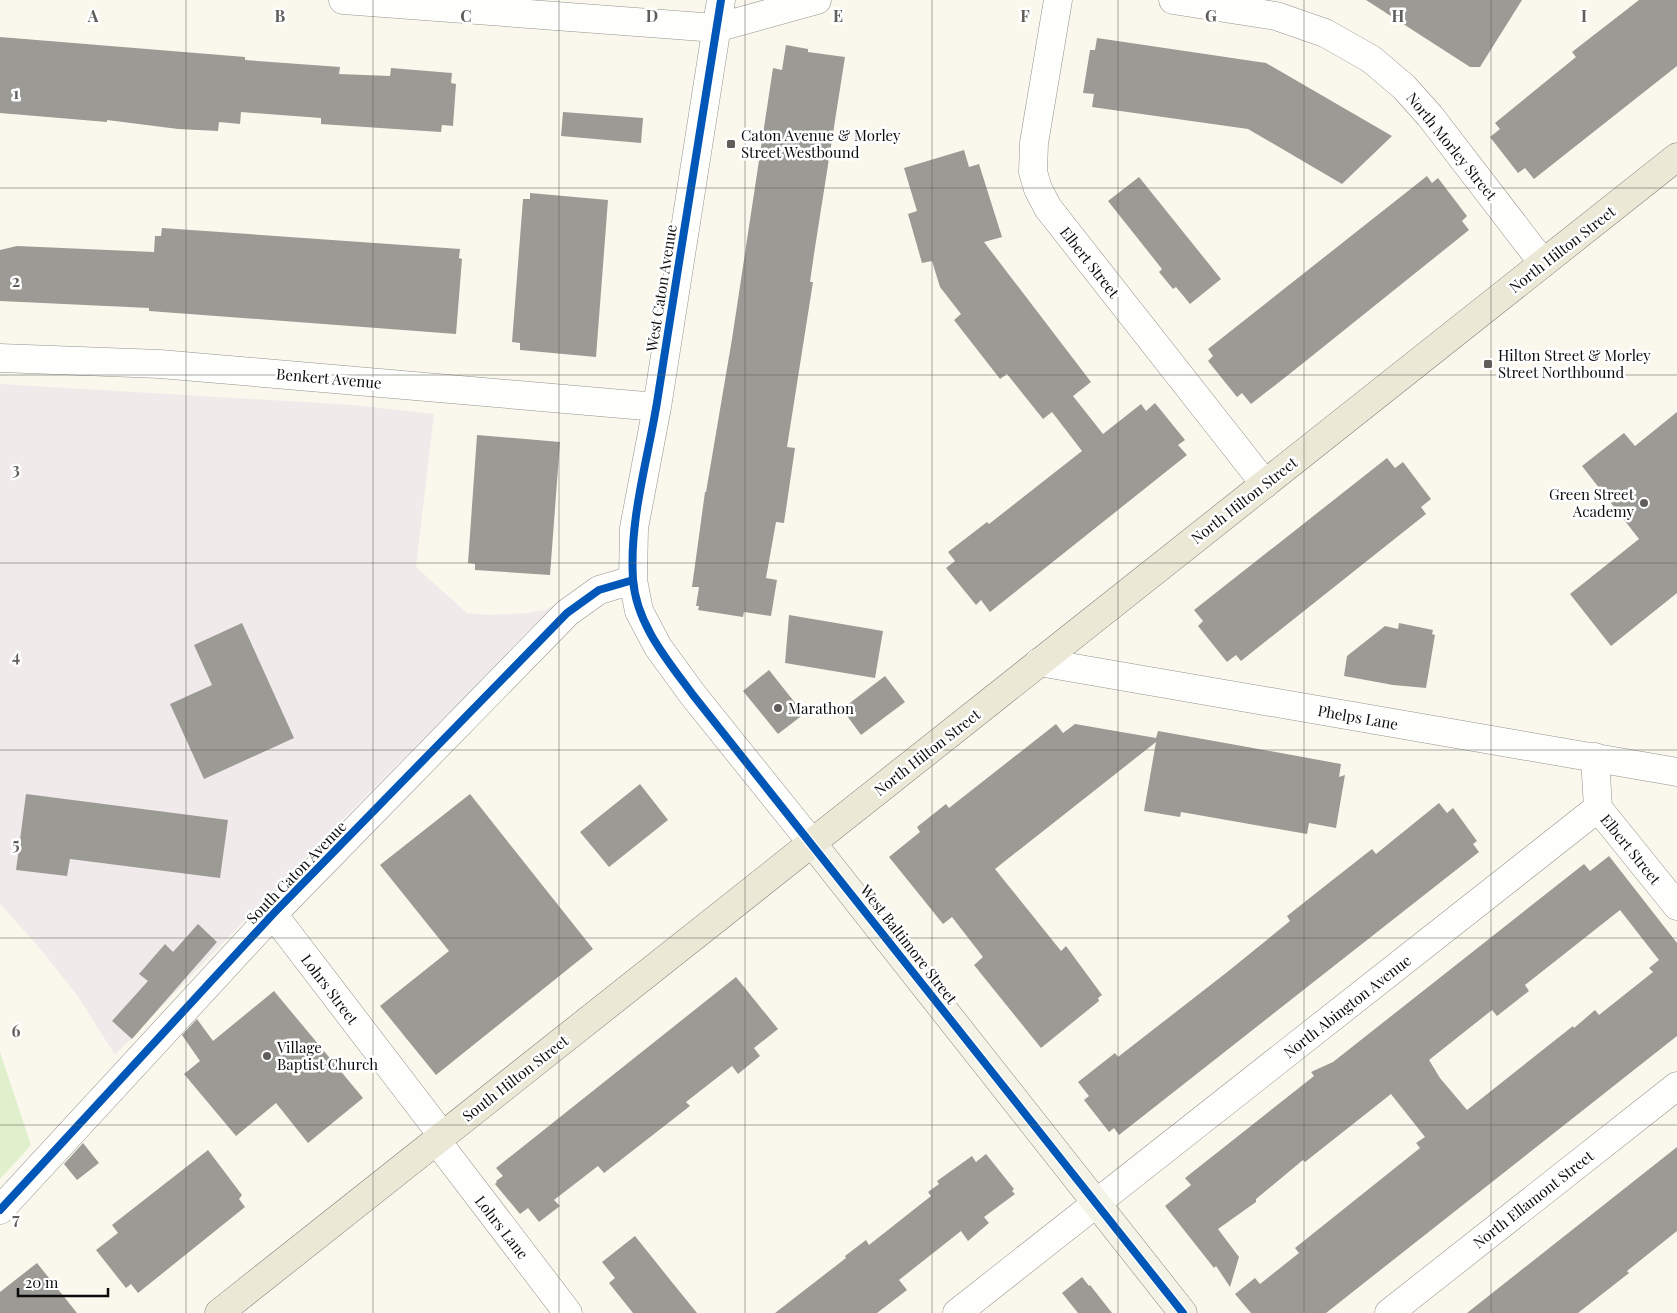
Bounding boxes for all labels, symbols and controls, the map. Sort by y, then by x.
text: A [87,5,99,26]
text: B [275,5,286,26]
text: C [460,5,472,26]
text: D [646,5,658,26]
text: E [833,5,843,26]
text: F [1020,5,1030,26]
text: G [1205,5,1217,26]
text: H [1392,5,1405,26]
text: I [1581,5,1587,26]
text: 1 [13,82,19,103]
street label: North Morley Street [1402,88,1502,205]
place label: Caton Avenue & Morley Street Westbound [741,125,901,162]
marker: Caton Avenue & Morley Street Westbound [725,138,737,150]
street label: North Hilton Street [1505,201,1620,297]
street label: Elbert Street [1056,222,1125,302]
street label: West Caton Avenue [641,223,681,354]
text: 2 [12,270,20,291]
place label: Hilton Street & Morley Street Northbound [1498,345,1651,382]
marker: Hilton Street & Morley Street Northbound [1482,358,1494,370]
street label: Benkert Avenue [275,363,383,393]
street label: North Hilton Street [1187,452,1302,548]
text: 3 [12,458,20,479]
place label: Green Street Academy [1549,484,1635,521]
marker: Green Street Academy [1638,497,1650,509]
text: 4 [12,645,20,666]
place label: Marathon [788,698,854,718]
street label: Phelps Lane [1316,700,1400,734]
marker: Marathon [772,702,784,714]
street label: North Hilton Street [870,704,985,800]
street label: Elbert Street [1596,810,1666,889]
street label: South Caton Avenue [242,816,350,928]
text: 5 [12,833,20,854]
street label: West Baltimore Street [856,880,962,1008]
street label: Lohrs Street [297,950,363,1029]
street label: North Abington Avenue [1279,950,1415,1062]
text: 6 [12,1020,21,1041]
street label: South Hilton Street [458,1030,573,1126]
place label: Village Baptist Church [276,1037,378,1074]
marker: Village Baptist Church [261,1050,273,1062]
street label: North Ellamont Street [1469,1145,1598,1252]
street label: Lohrs Lane [471,1191,533,1263]
text: 7 [12,1208,20,1229]
scale bar [18,1266,108,1298]
text: 20 m [25,1272,59,1292]

